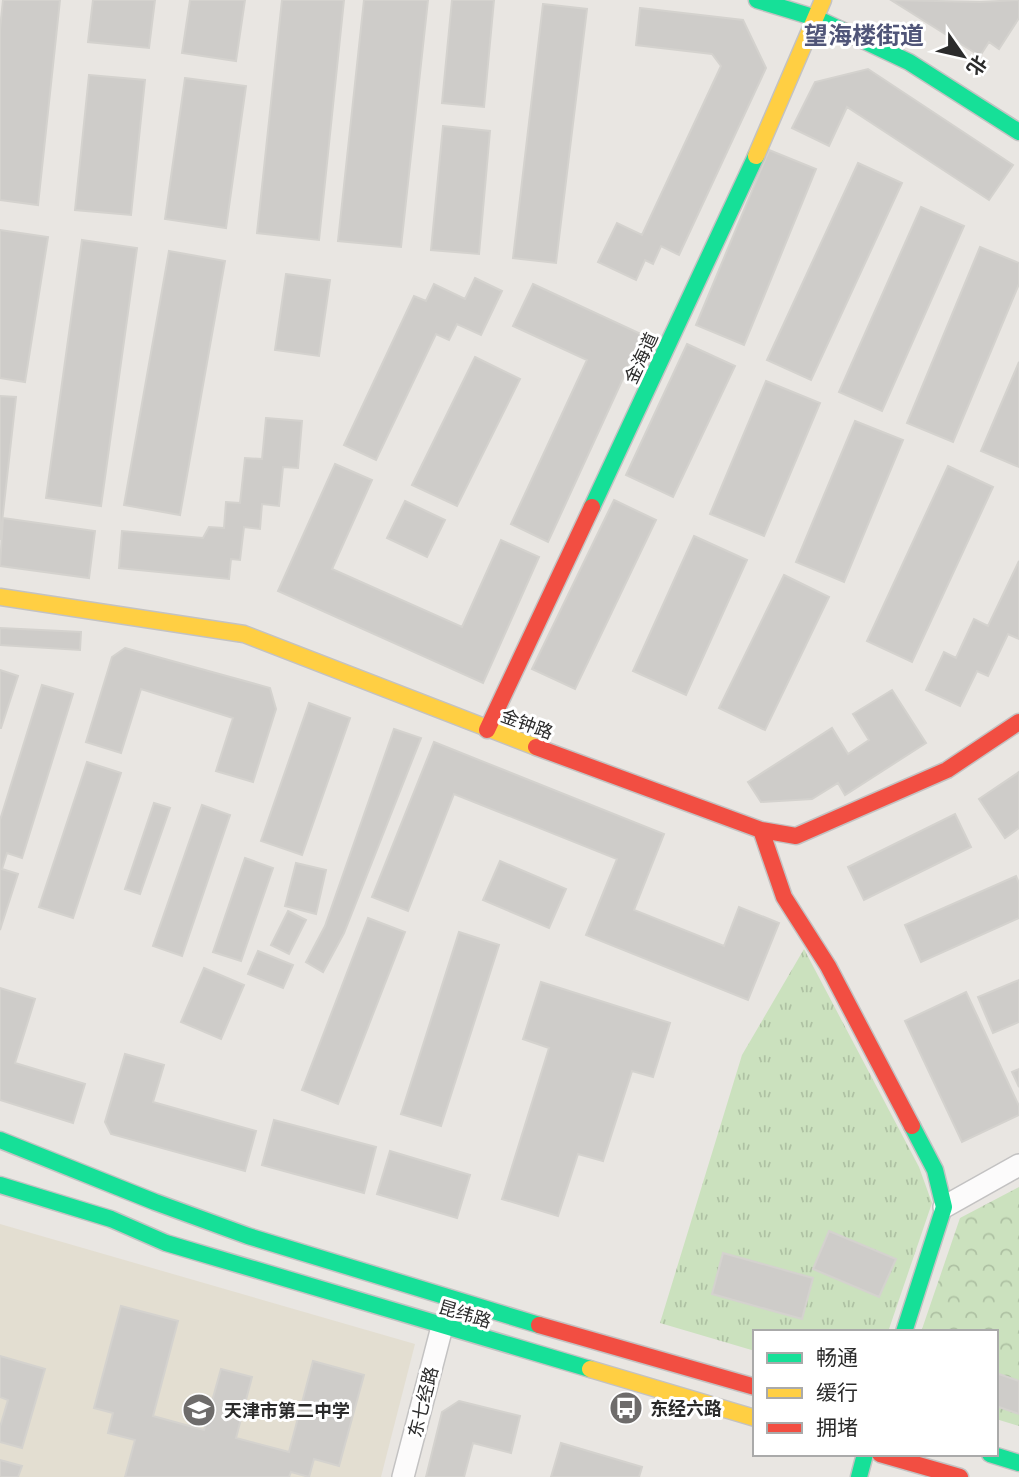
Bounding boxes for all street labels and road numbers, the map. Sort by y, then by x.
street label: 金海道 [620,329,662,387]
street label: 金钟路 [498,705,556,743]
street label: 昆纬路 [436,1296,494,1332]
street label: 东七经路 [404,1365,442,1439]

